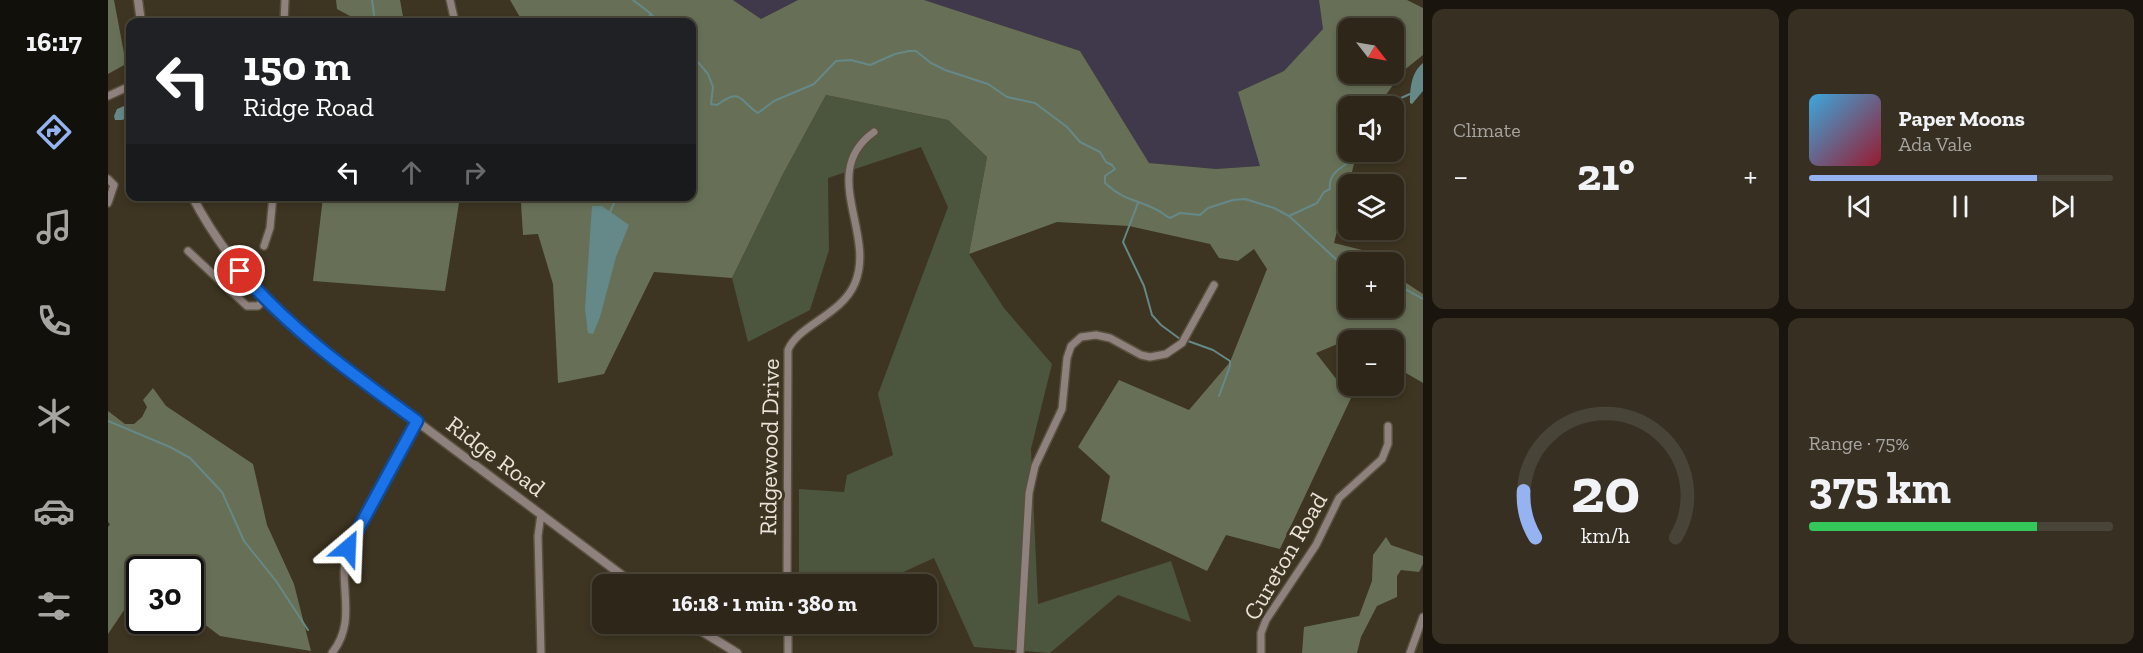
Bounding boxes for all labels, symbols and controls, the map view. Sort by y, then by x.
north arrow [1338,18,1404,84]
map controls [1338,18,1404,396]
text: 16:17 [26,26,82,58]
text: 150 m [243,40,351,91]
icon: left [144,42,222,120]
text: Ridge Road [243,91,374,123]
button: sound [1338,96,1404,162]
text: Paper Moons [1899,105,2025,132]
icon: directions [33,111,75,153]
text: Climate [1453,118,1521,142]
text: Ada Vale [1899,132,1972,156]
text: 21° [1577,148,1635,202]
icon: left [332,156,365,189]
icon: ahead [395,156,428,189]
icon: right [458,156,491,189]
text: − [1453,156,1468,195]
text: + [1744,156,1758,195]
button: layers [1338,174,1404,240]
icon: previous [1843,190,1876,223]
icon: pause [1944,190,1977,223]
icon: next [2046,190,2079,223]
icon: music [33,206,75,248]
pin [214,245,265,296]
button: + [1338,252,1404,318]
icon: arrive [223,254,256,287]
icon: phone [33,300,75,342]
button: − [1338,330,1404,396]
street label: Ridgewood Drive [753,358,785,536]
icon: climate [33,395,75,437]
street label: Ridge Road [441,409,551,503]
text: Range · 75% [1809,431,1909,455]
text: 20 [1571,453,1640,528]
text: 375 km [1809,461,1951,515]
street label: Cureton Road [1237,487,1333,625]
icon: car [33,490,75,532]
position arrow [316,516,380,580]
text: km/h [1581,523,1630,548]
speed limit sign: 30 [126,556,204,634]
icon: filters [33,585,75,627]
text: 16:18 · 1 min · 380 m [672,590,857,617]

